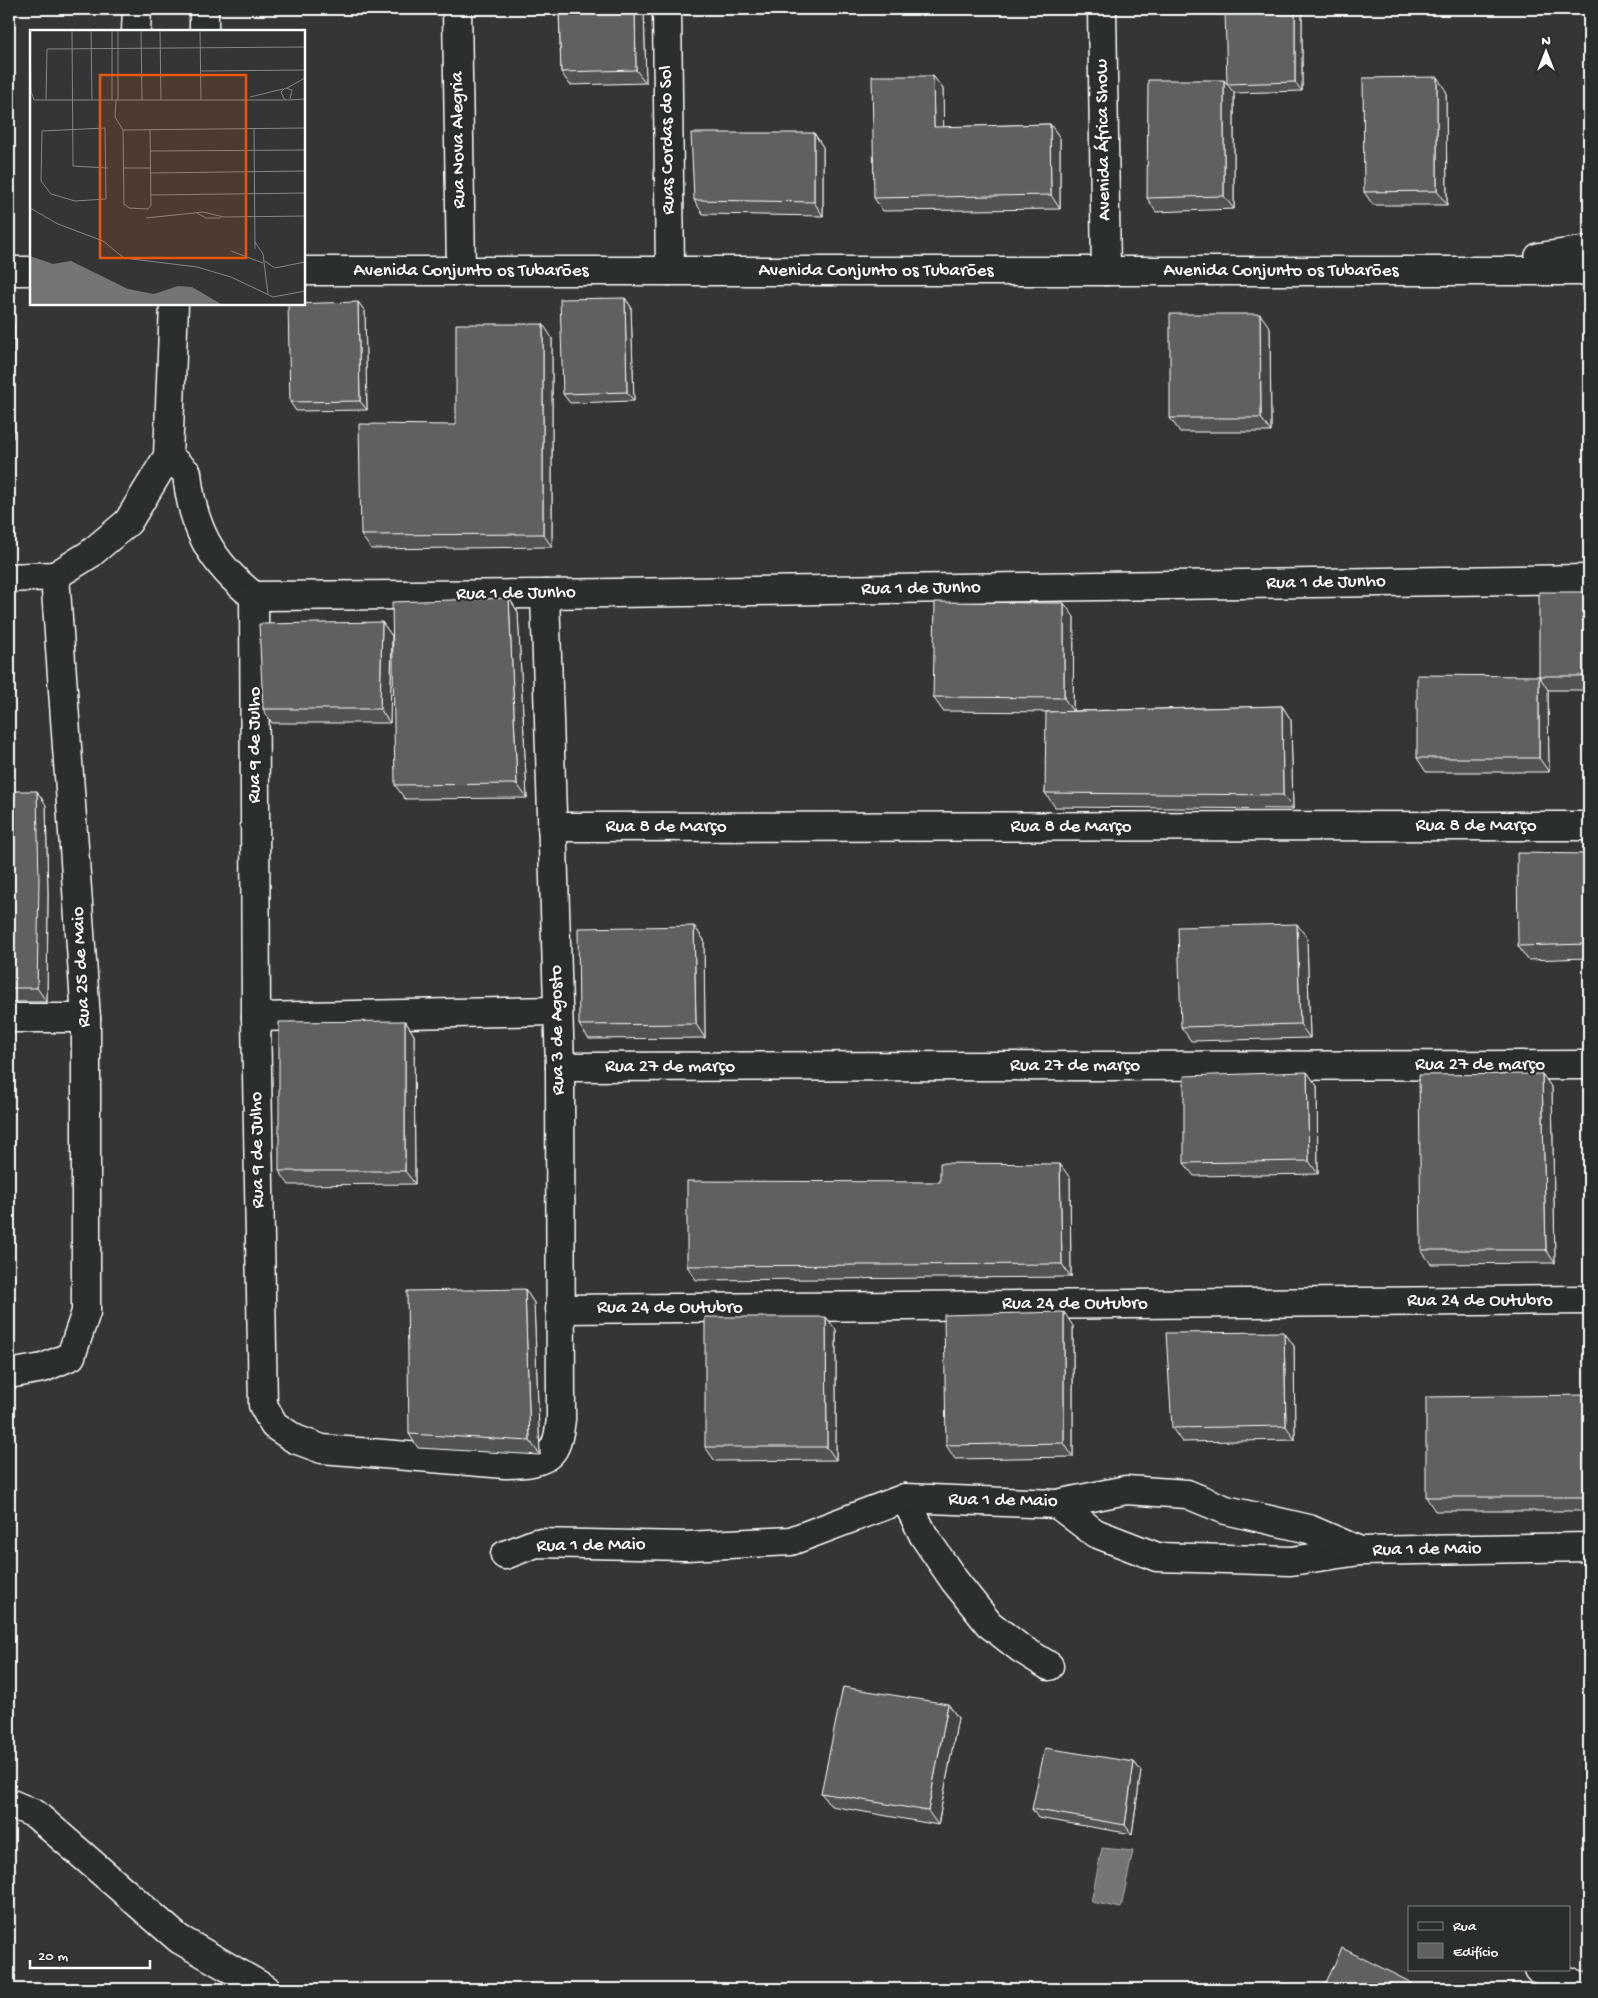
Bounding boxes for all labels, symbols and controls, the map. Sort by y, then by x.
north arrow [1520,28,1570,78]
inset map [30,30,305,305]
text: N [1541,33,1551,50]
street label: Avenida África Show [1091,59,1117,221]
street label: Ruas Cordas do Sol [655,65,681,215]
street label: Rua Nova Alegria [446,70,472,209]
street label: Avenida Conjunto os Tubarões [353,260,590,283]
street label: Avenida Conjunto os Tubarões [758,260,995,283]
street label: Avenida Conjunto os Tubarões [1163,260,1400,283]
street label: Rua 1 de Junho [1266,570,1386,596]
street label: Rua 1 de Junho [861,576,981,602]
street label: Rua 1 de Junho [456,581,576,607]
street label: Rua 9 de Julho [244,687,267,803]
street label: Rua 8 de Março [1415,815,1537,838]
street label: Rua 8 de Março [605,816,727,839]
street label: Rua 8 de Março [1010,816,1132,839]
street label: Rua 25 de Maio [67,906,97,1028]
street label: Rua 3 de Agosto [545,965,571,1095]
street label: Rua 27 de março [1415,1054,1545,1077]
street label: Rua 27 de março [1010,1055,1140,1078]
street label: Rua 27 de março [605,1056,735,1079]
street label: Rua 9 de Julho [245,1091,271,1208]
street label: Rua 24 de Outubro [1407,1290,1553,1313]
street label: Rua 24 de Outubro [1002,1293,1148,1316]
street label: Rua 24 de Outubro [597,1297,743,1320]
street label: Rua 1 de Maio [948,1489,1058,1513]
street label: Rua 1 de Maio [536,1534,646,1558]
street label: Rua 1 de Maio [1372,1538,1482,1562]
legend [1408,1906,1570,1970]
text: Rua [1453,1918,1477,1936]
scale bar [30,1938,150,1970]
text: Edifício [1453,1944,1499,1962]
text: 20 m [38,1948,68,1966]

